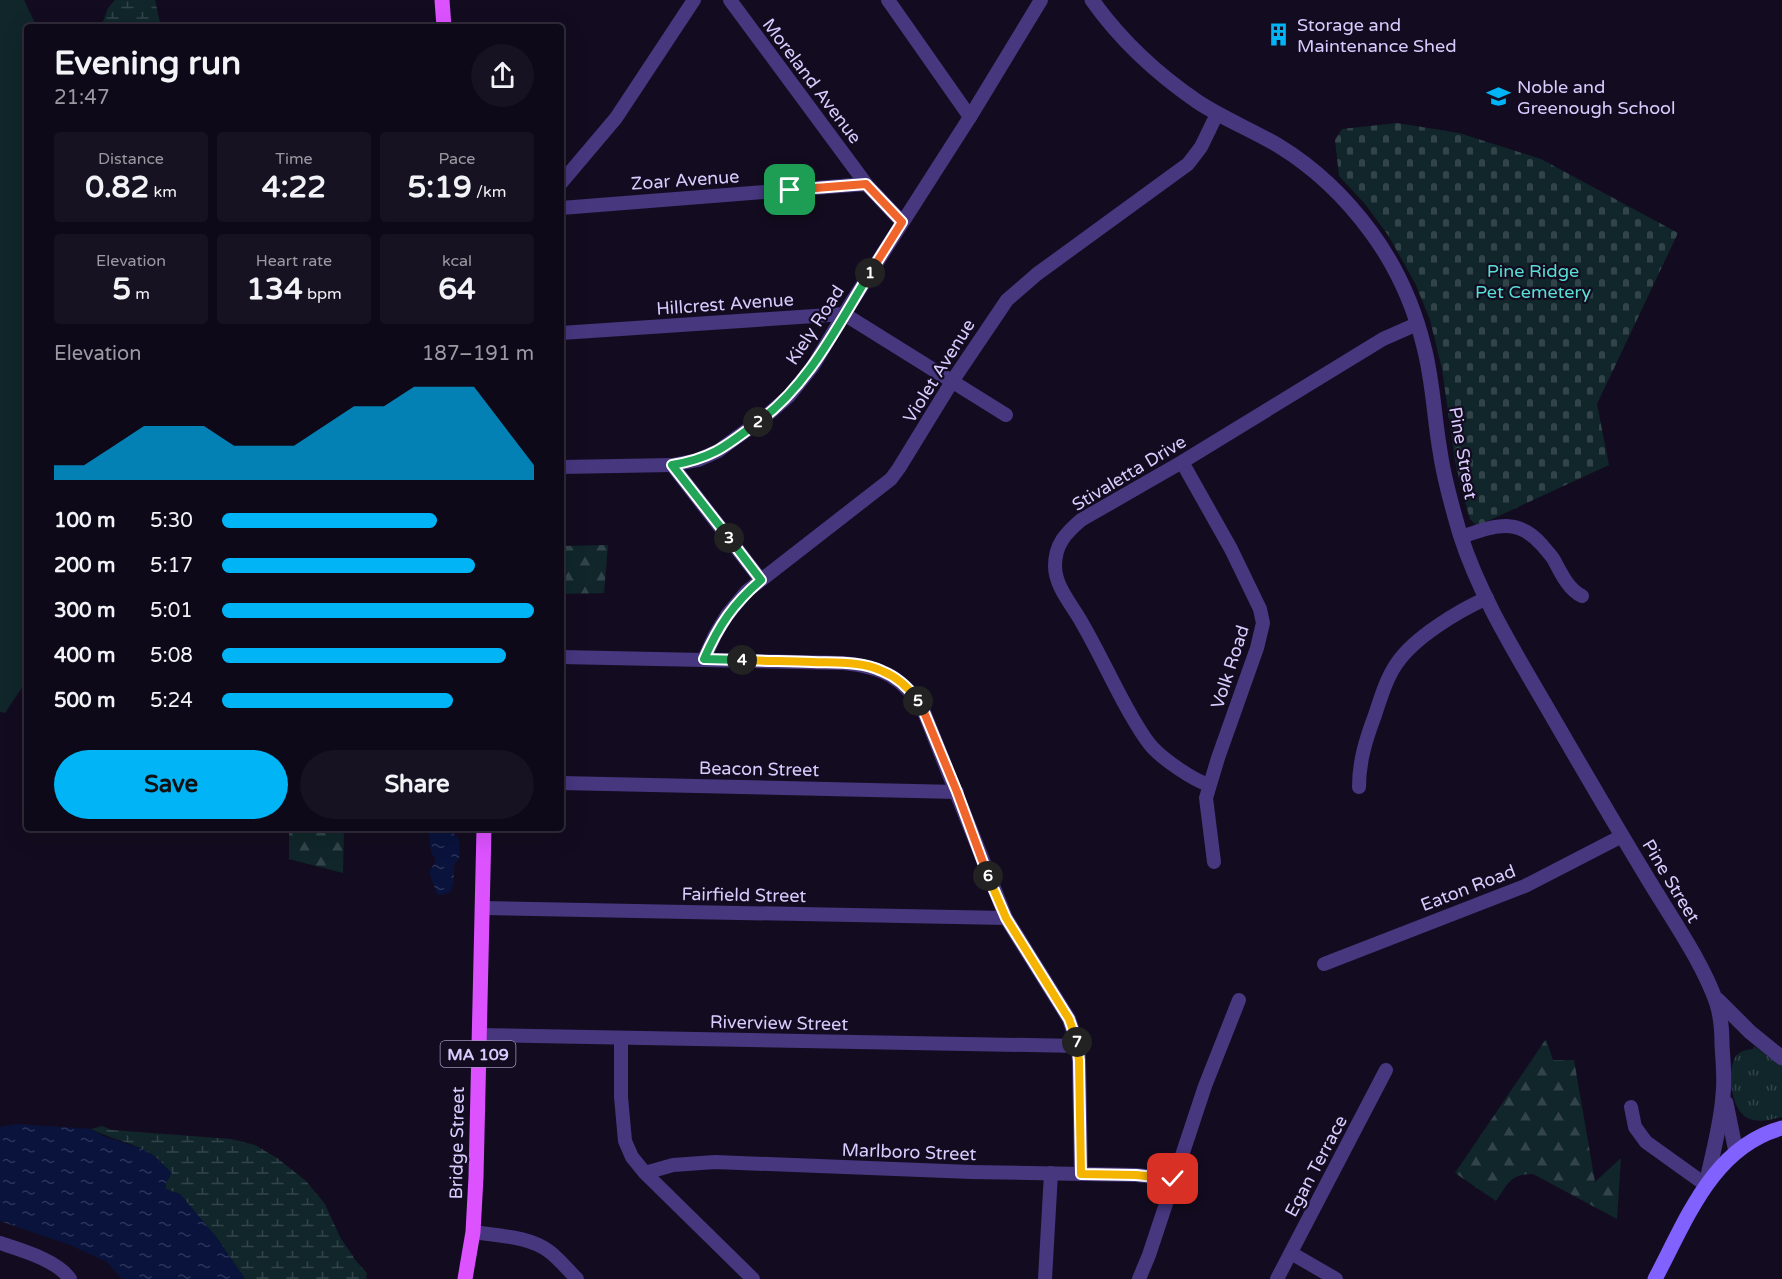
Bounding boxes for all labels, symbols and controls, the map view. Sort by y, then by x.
street label: Moreland Avenue [758,14,866,148]
place label: Storage and Maintenance Shed [1297,14,1457,57]
building icon: Storage and Maintenance Shed [1266,22,1292,48]
text: Evening run [54,44,241,83]
button: share [471,44,534,107]
place label: Noble and Greenough School [1517,76,1676,119]
school or university icon: Noble and Greenough School [1486,84,1512,110]
text: 21:47 [54,86,109,110]
text: Distance [98,149,164,169]
text: Time [275,149,313,169]
text: Pace [439,149,475,169]
pin [764,164,815,215]
street label: Zoar Avenue [630,165,740,195]
text: 0.82 [85,169,149,206]
text: 4:22 [262,169,326,206]
text: 5:19 [408,169,472,206]
icon: arrive [773,173,806,206]
text: km [149,182,177,202]
text: /km [472,182,506,202]
text: Elevation [96,251,166,271]
text: Heart rate [256,251,332,271]
text: kcal [442,251,472,271]
pin: 1 [855,258,885,288]
park label: Pine Ridge Pet Cemetery [1475,260,1591,303]
text: 1 [865,263,875,283]
text: 5 [112,271,131,308]
text: 134 [246,271,303,308]
text: 64 [438,271,476,308]
street label: Kiely Road [781,281,849,369]
text: m [131,284,150,304]
text: bpm [303,284,342,304]
street label: Hillcrest Avenue [655,288,795,320]
street label: Violet Avenue [898,315,980,427]
text: Elevation [54,342,141,366]
text: 187–191 m [422,342,534,366]
street label: Pine Street [1444,405,1482,501]
pin: 2 [743,407,773,437]
text: 2 [753,412,763,432]
street label: Stivaletta Drive [1068,430,1190,516]
text: 100 m [54,509,115,533]
text: 5:30 [150,509,193,533]
pin: 3 [714,523,744,553]
text: 3 [724,528,734,548]
text: 200 m [54,554,115,578]
text: 5:17 [150,554,193,578]
text: 300 m [54,599,115,623]
text: 5:01 [150,599,193,623]
street label: Volk Road [1206,622,1254,712]
text: 400 m [54,644,115,668]
text: 5:08 [150,644,193,668]
pin: 4 [727,645,757,675]
text: 4 [737,650,747,670]
pin: 5 [903,686,933,716]
text: 500 m [54,689,115,713]
text: 5:24 [150,689,193,713]
text: 5 [913,691,923,711]
button: Save [54,750,288,819]
button: Share [300,750,534,819]
street label: Beacon Street [699,757,819,781]
street label: Pine Street [1637,835,1705,927]
street label: Eaton Road [1417,860,1519,916]
pin: 6 [973,861,1003,891]
text: 6 [983,866,993,886]
street label: Fairfield Street [681,883,807,907]
street label: Riverview Street [710,1011,848,1035]
pin: 7 [1062,1027,1092,1057]
text: 7 [1072,1032,1082,1052]
road number: MA 109 [440,1041,516,1067]
street label: Bridge Street [445,1086,469,1200]
street label: Egan Terrace [1280,1111,1352,1221]
street label: Marlboro Street [841,1139,977,1165]
pin [1147,1153,1198,1204]
icon: check [1156,1162,1189,1195]

